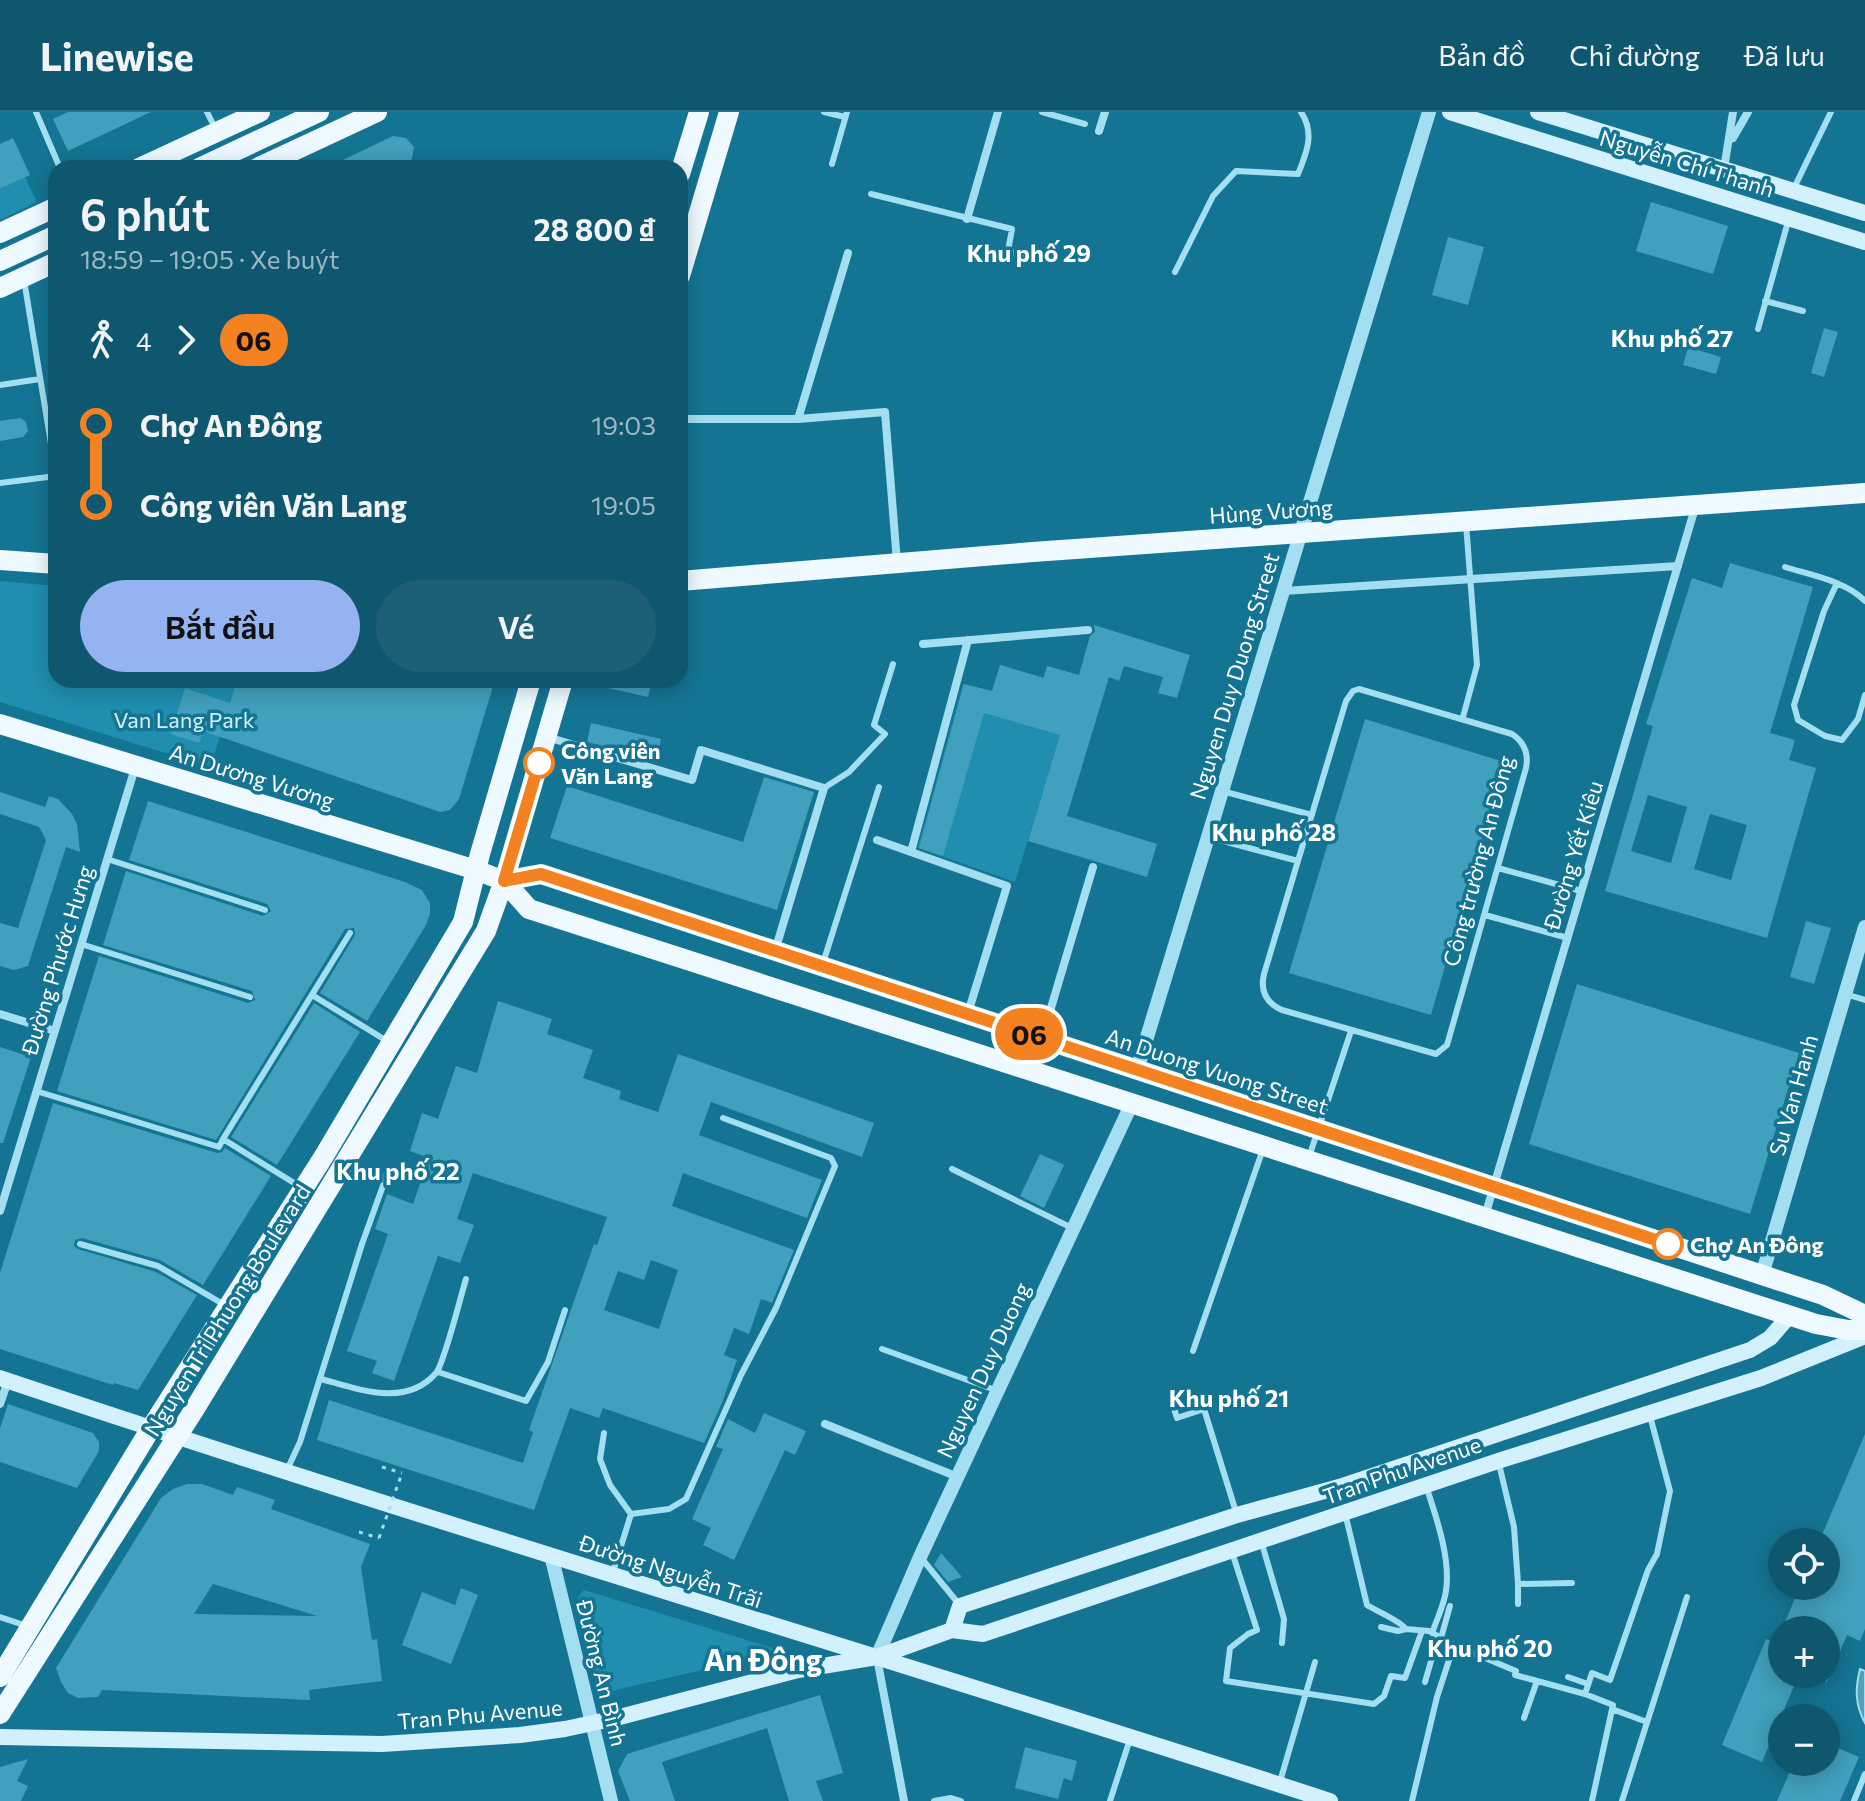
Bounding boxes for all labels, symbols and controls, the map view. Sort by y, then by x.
text: Linewise [40,32,194,79]
text: Bản đồ [1438,38,1525,72]
text: Chỉ đường [1569,38,1700,72]
text: Đã lưu [1744,38,1825,72]
street label: Nguyễn Chí Thanh [1596,124,1778,202]
text: 6 phút [80,186,210,240]
text: 28 800 ₫ [534,210,656,247]
district label: Khu phố 29 [967,238,1091,267]
text: 18:59 – 19:05 · Xe buýt [80,243,339,274]
icon: walk [80,318,124,362]
icon: forward [164,318,208,362]
text: 06 [236,323,272,357]
district label: Khu phố 27 [1611,323,1733,352]
text: 4 [136,325,152,356]
text: Chợ An Đông [140,406,322,443]
text: 19:03 [591,409,656,440]
text: Công viên Văn Lang [140,486,407,523]
text: 19:05 [591,489,656,520]
street label: Hùng Vương [1208,493,1334,529]
street label: Nguyen Duy Duong Street [1184,549,1284,803]
button: Bắt đầu [80,580,360,672]
button: Vé [376,580,656,672]
park label: Van Lang Park [113,706,255,733]
place label: Công viên Văn Lang [561,737,661,789]
street label: An Dương Vương [166,738,338,814]
marker: Công viên Văn Lang [524,748,554,778]
street label: Công trường An Đông [1437,753,1519,969]
street label: Đường Yết Kiêu [1537,777,1608,934]
district label: Khu phố 28 [1212,817,1336,846]
street label: Đường Phước Hưng [15,862,99,1059]
line badge: 06 [993,1008,1065,1060]
text: 06 [1011,1017,1047,1051]
street label: An Duong Vuong Street [1102,1022,1332,1120]
street label: Su Van Hanh [1763,1031,1823,1159]
district label: Khu phố 22 [336,1156,460,1185]
street label: Nguyen Tri Phuong Boulevard [138,1179,316,1441]
marker: Chợ An Đông [1653,1229,1683,1259]
place label: Chợ An Đông [1690,1231,1824,1258]
street label: Nguyen Duy Duong [931,1278,1036,1462]
district label: Khu phố 21 [1169,1383,1289,1412]
street label: Tran Phu Avenue [1319,1430,1485,1510]
street label: Đường Nguyễn Trãi [575,1528,766,1613]
map controls [1768,1528,1840,1776]
button: locate [1768,1528,1840,1600]
street label: Đường An Bình [571,1596,633,1749]
button: + [1768,1616,1840,1688]
district label: Khu phố 20 [1427,1633,1553,1662]
district label: An Đông [704,1640,822,1677]
street label: Tran Phu Avenue [396,1693,564,1735]
button: − [1768,1704,1840,1776]

